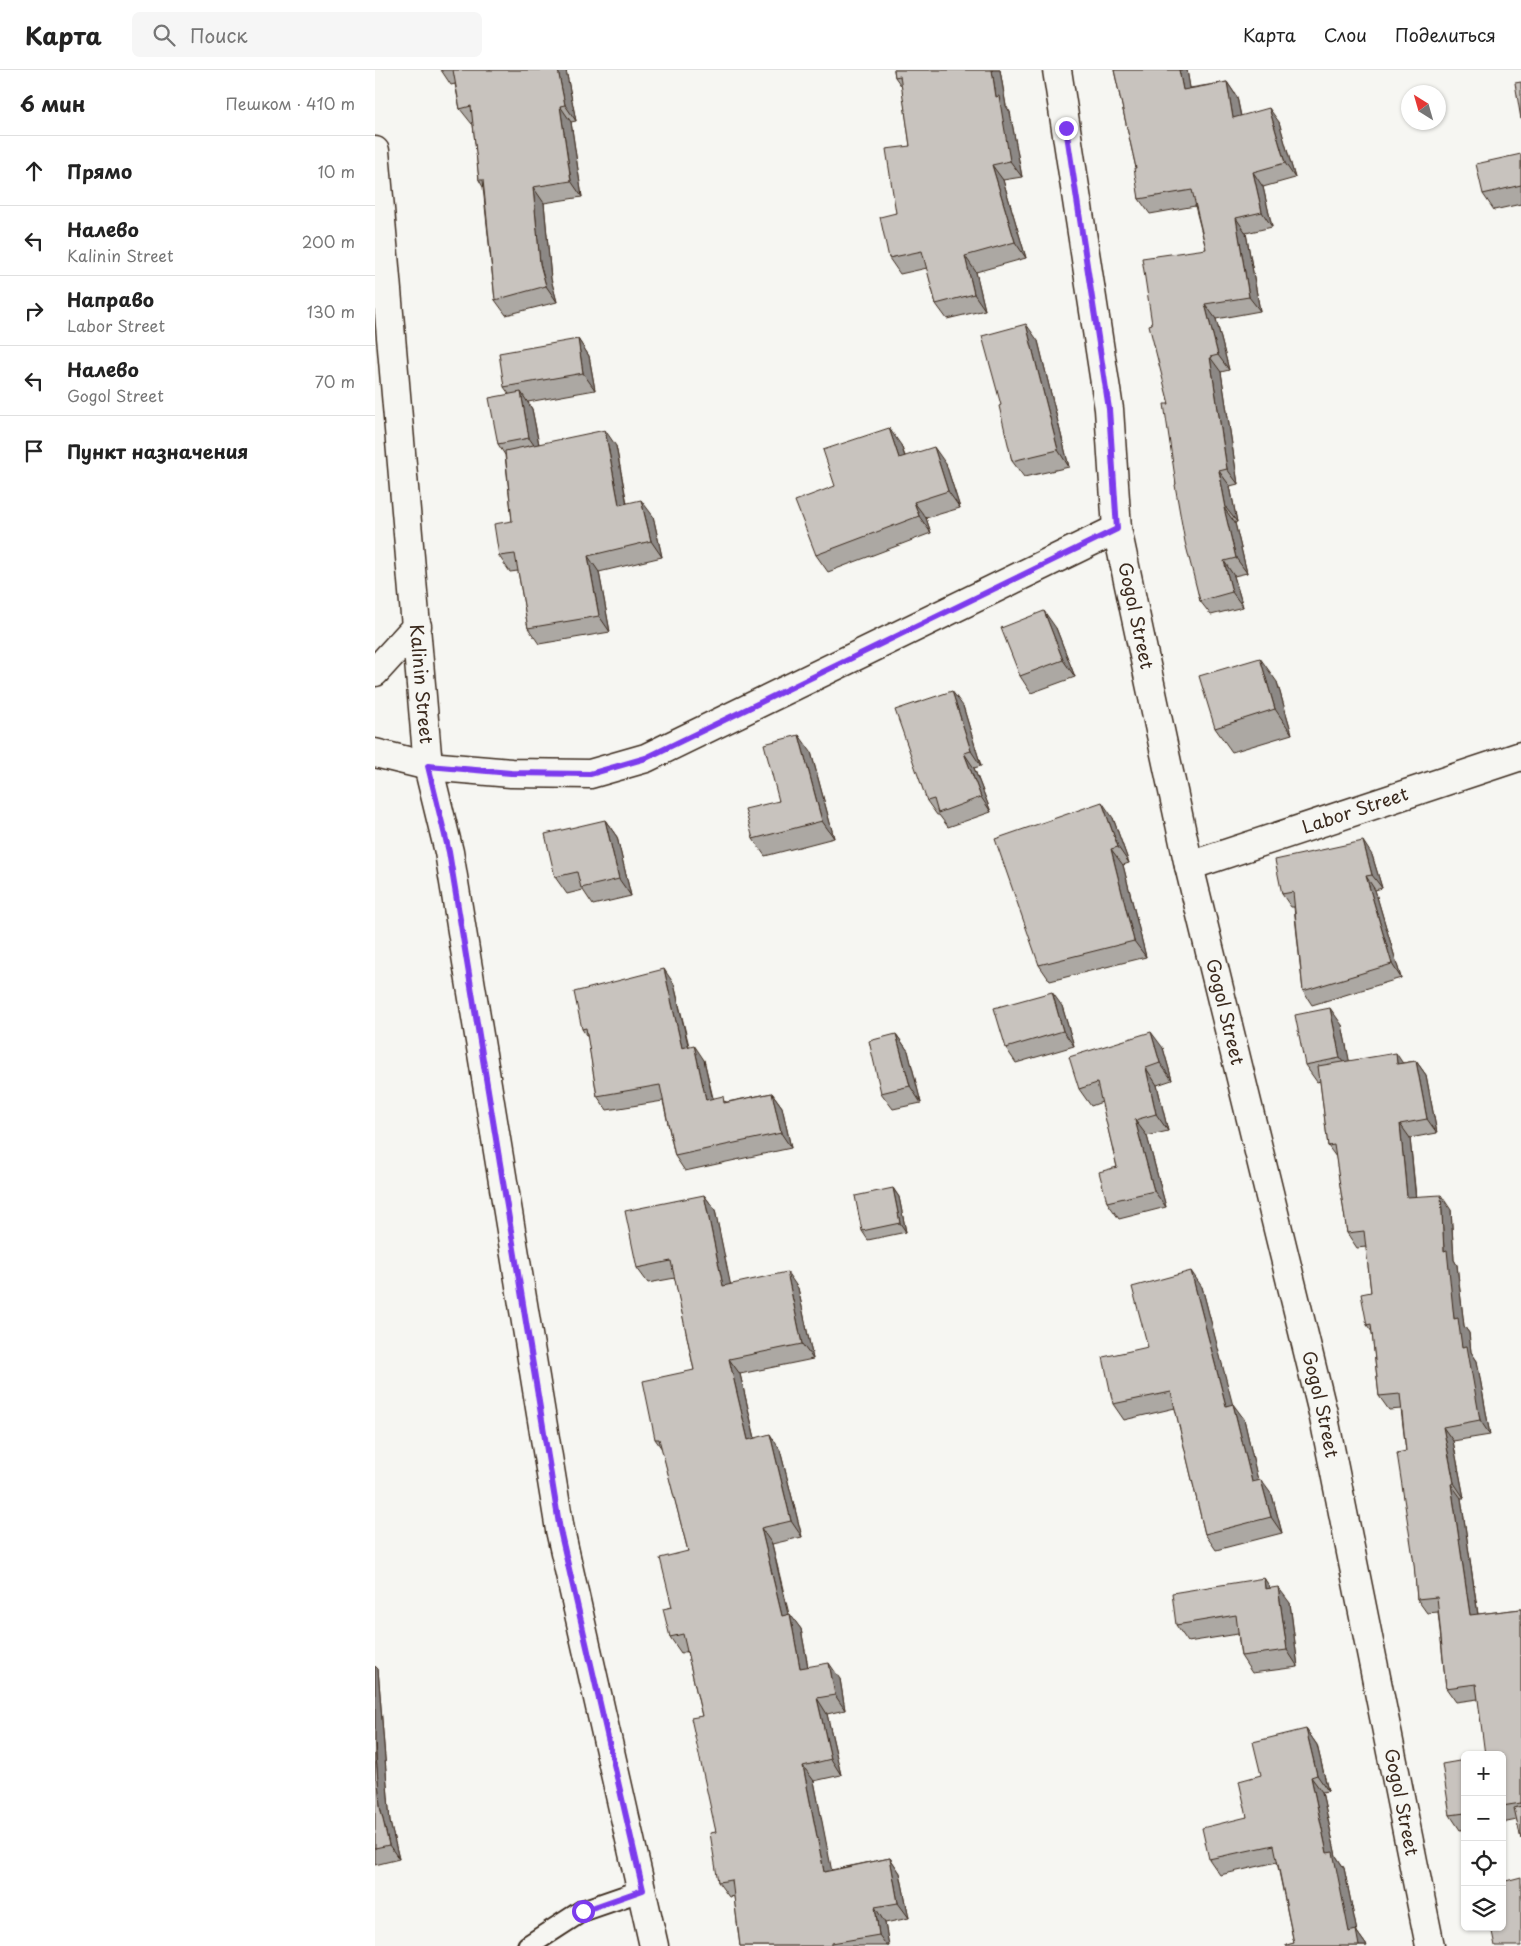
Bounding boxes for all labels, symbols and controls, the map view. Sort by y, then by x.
search box [132,12,482,57]
text: Карта [25,17,102,53]
icon: search [150,21,178,49]
text: Поиск [190,21,248,49]
text: Карта [1243,21,1296,48]
text: Слои [1324,21,1367,48]
text: Поделиться [1395,21,1496,48]
north arrow [1401,85,1446,130]
text: 6 мин [20,87,86,119]
text: Пешком · 410 m [226,91,355,115]
route end [1055,117,1078,140]
icon: ahead [20,157,48,185]
text: Прямо [67,157,132,185]
text: 10 m [318,159,355,183]
text: Налево [67,215,139,243]
icon: left [20,227,48,255]
text: 200 m [302,229,355,253]
text: Kalinin Street [67,243,173,267]
text: Направо [67,285,154,313]
icon: right [20,297,48,325]
text: 130 m [307,299,355,323]
text: Labor Street [67,313,165,337]
text: Налево [67,355,139,383]
icon: left [20,367,48,395]
text: 70 m [315,369,355,393]
text: Gogol Street [67,383,164,407]
icon: arrive [20,437,48,465]
text: Пункт назначения [67,437,248,465]
street label: Gogol Street [1112,559,1162,672]
street label: Kalinin Street [404,623,441,745]
street label: Labor Street [1298,779,1411,840]
street label: Gogol Street [1200,955,1252,1068]
street label: Gogol Street [1296,1348,1347,1460]
street label: Gogol Street [1379,1746,1427,1858]
map controls [1461,1751,1506,1931]
button: + [1461,1751,1506,1796]
button: − [1461,1796,1506,1841]
button: locate [1461,1841,1506,1886]
button: layers [1461,1886,1506,1931]
route start [572,1900,595,1923]

